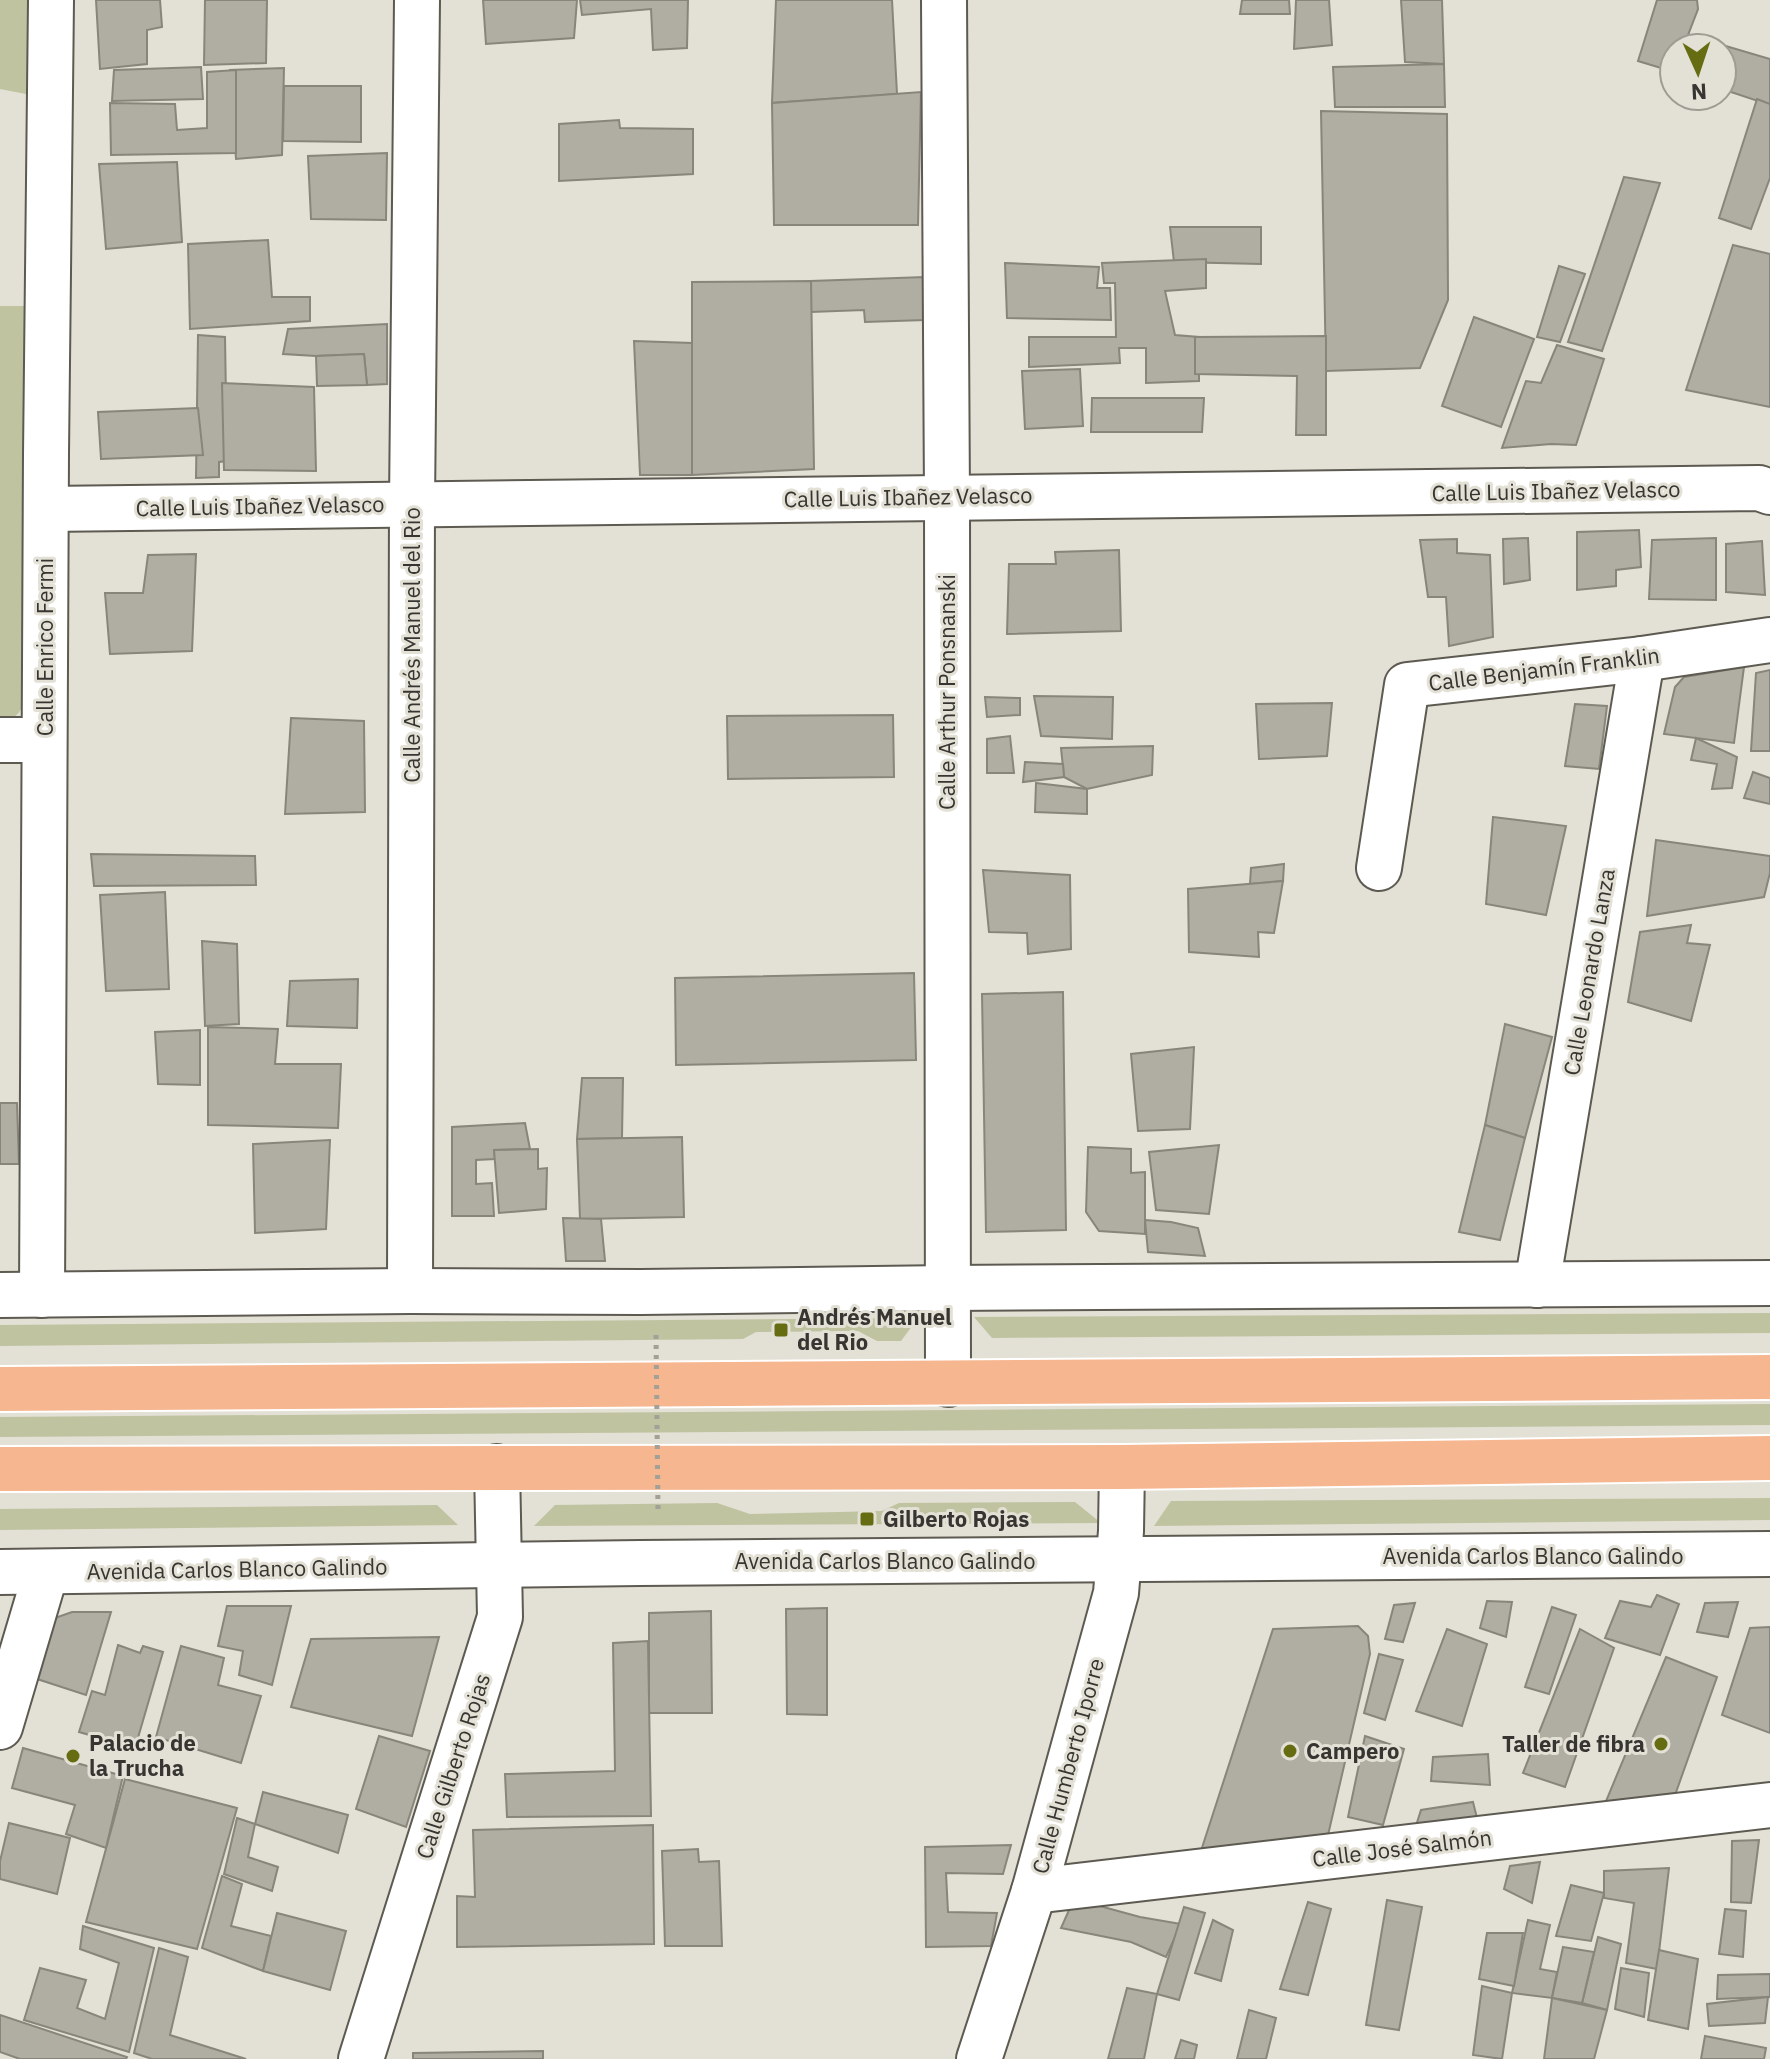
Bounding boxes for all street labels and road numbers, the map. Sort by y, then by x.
street label: Calle Luis Ibañez Velasco [1431,474,1681,507]
street label: Calle Luis Ibañez Velasco [783,480,1033,513]
street label: Calle Luis Ibañez Velasco [135,489,385,522]
street label: Calle Andrés Manuel del Rio [397,507,426,783]
street label: Calle Enrico Fermi [30,558,59,736]
street label: Calle Arthur Ponsnanski [932,574,961,810]
street label: Calle Benjamín Franklin [1427,640,1661,697]
street label: Calle Leonardo Lanza [1556,866,1621,1078]
street label: Avenida Carlos Blanco Galindo [1383,1541,1683,1570]
street label: Avenida Carlos Blanco Galindo [735,1546,1035,1575]
street label: Avenida Carlos Blanco Galindo [86,1551,388,1586]
street label: Calle Humberto Iporre [1025,1655,1110,1877]
street label: Calle Gilberto Rojas [409,1669,496,1862]
street label: Calle José Salmón [1311,1822,1493,1873]

